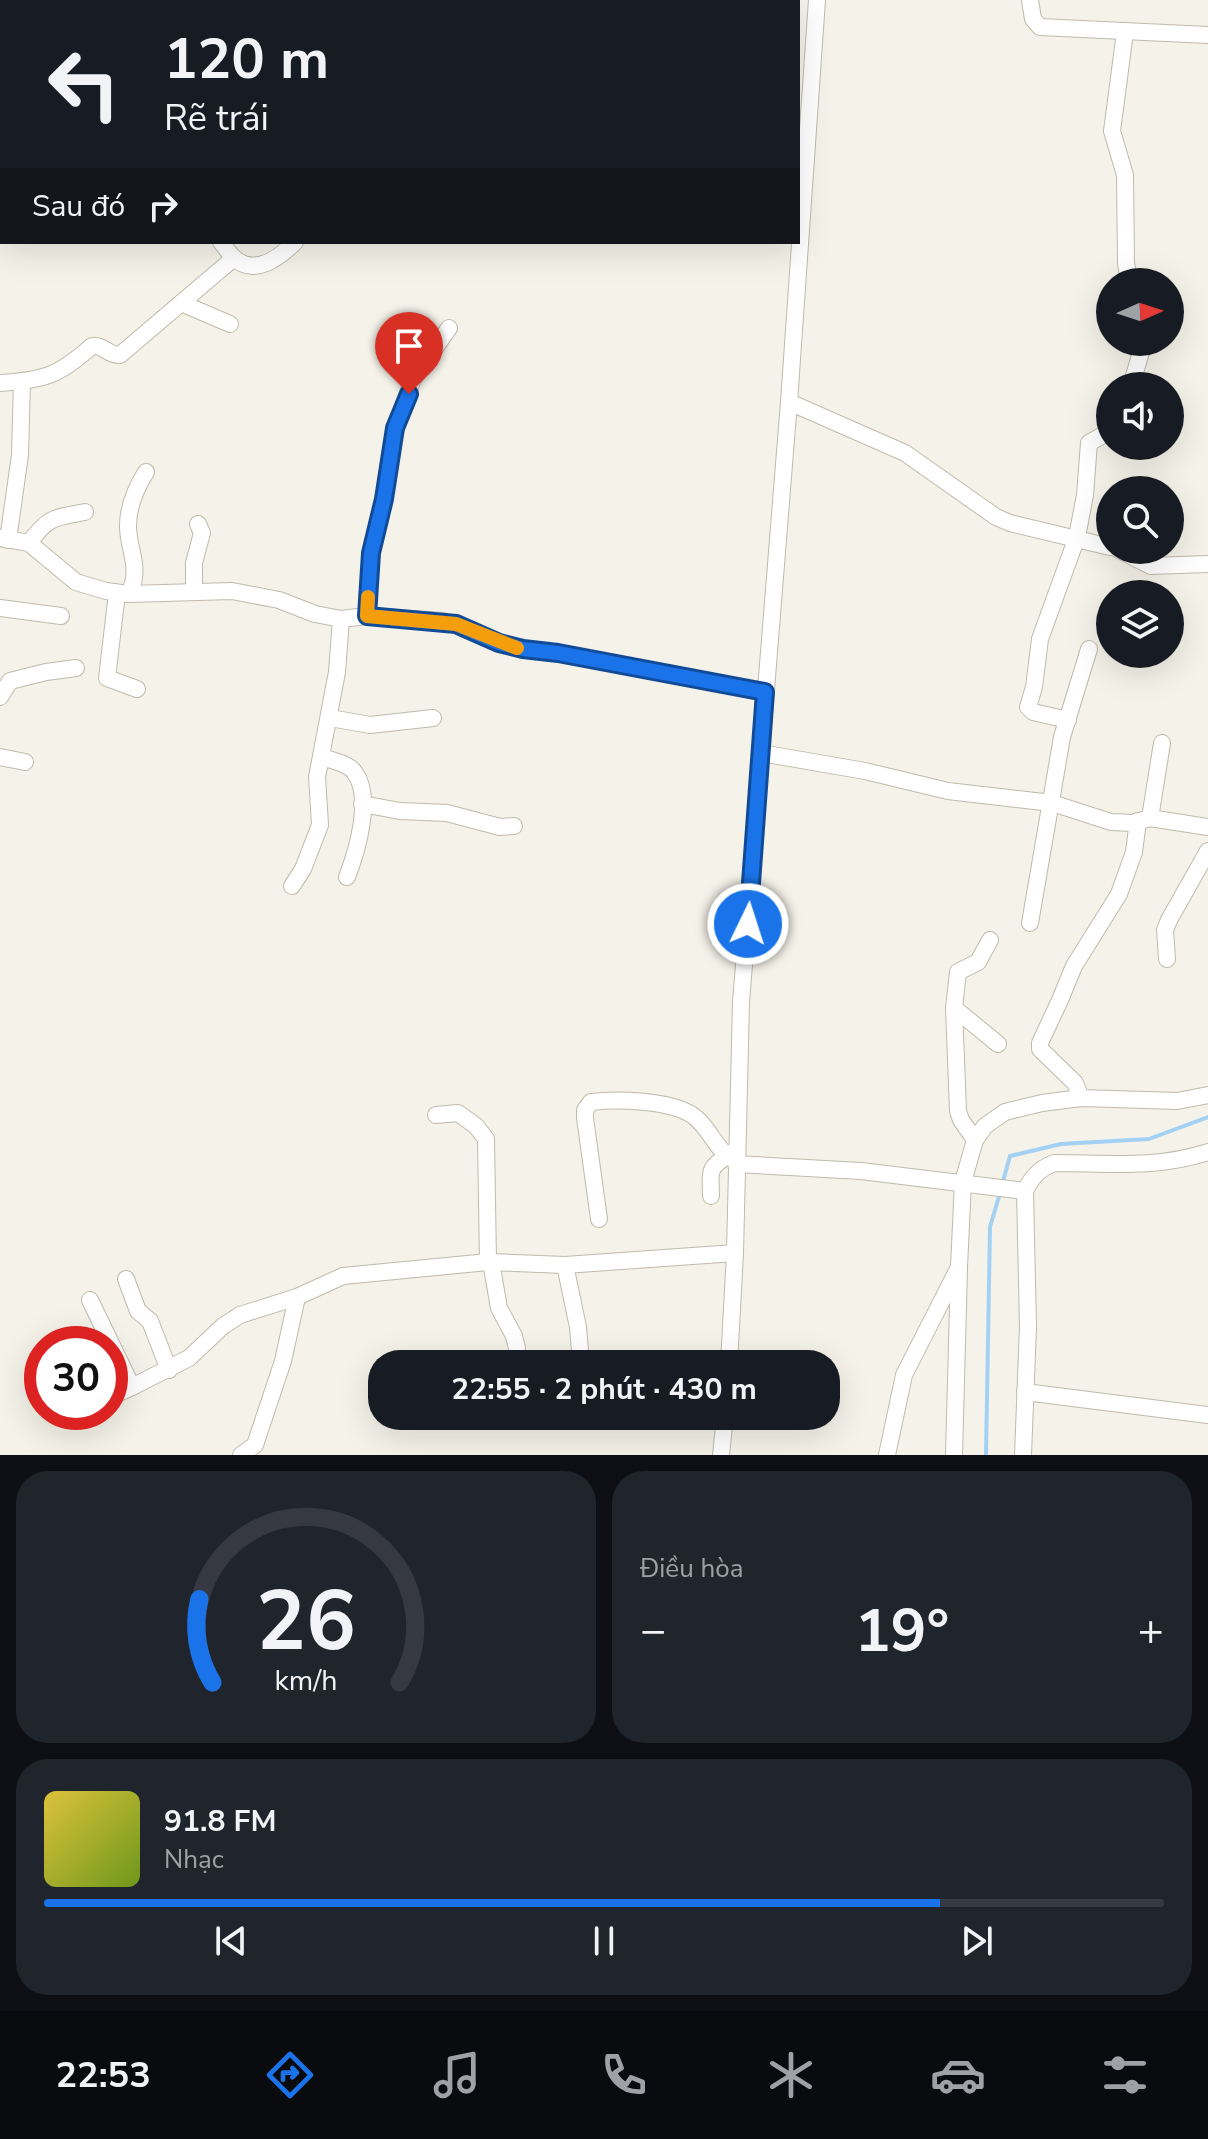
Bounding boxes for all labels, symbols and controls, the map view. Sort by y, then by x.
text: 120 m [164,21,329,98]
icon: left [32,32,136,136]
text: Rẽ trái [164,94,269,143]
icon: right [141,184,185,228]
text: Sau đó [32,186,125,227]
north arrow [1096,268,1184,356]
map controls [1096,268,1184,668]
pin [375,312,443,394]
icon: arrive [387,324,431,368]
button: sound [1096,372,1184,460]
button: search [1096,476,1184,564]
button: layers [1096,580,1184,668]
position arrow [706,882,790,966]
speed limit sign: 30 [24,1326,128,1430]
text: 22:55 · 2 phút · 430 m [451,1369,757,1410]
text: Điều hòa [640,1551,743,1586]
text: 26 [256,1565,356,1678]
text: 19° [855,1590,949,1672]
text: − [640,1601,666,1661]
text: + [1138,1601,1164,1661]
text: km/h [275,1661,337,1700]
text: 91.8 FM [164,1801,276,1842]
text: Nhạc [164,1842,224,1877]
icon: previous [209,1919,253,1963]
icon: pause [582,1919,626,1963]
icon: next [955,1919,999,1963]
icon: directions [262,2047,318,2103]
icon: music [429,2047,485,2103]
icon: phone [596,2047,652,2103]
icon: climate [763,2047,819,2103]
icon: car [930,2047,986,2103]
icon: filters [1097,2047,1153,2103]
text: 22:53 [55,2051,151,2100]

